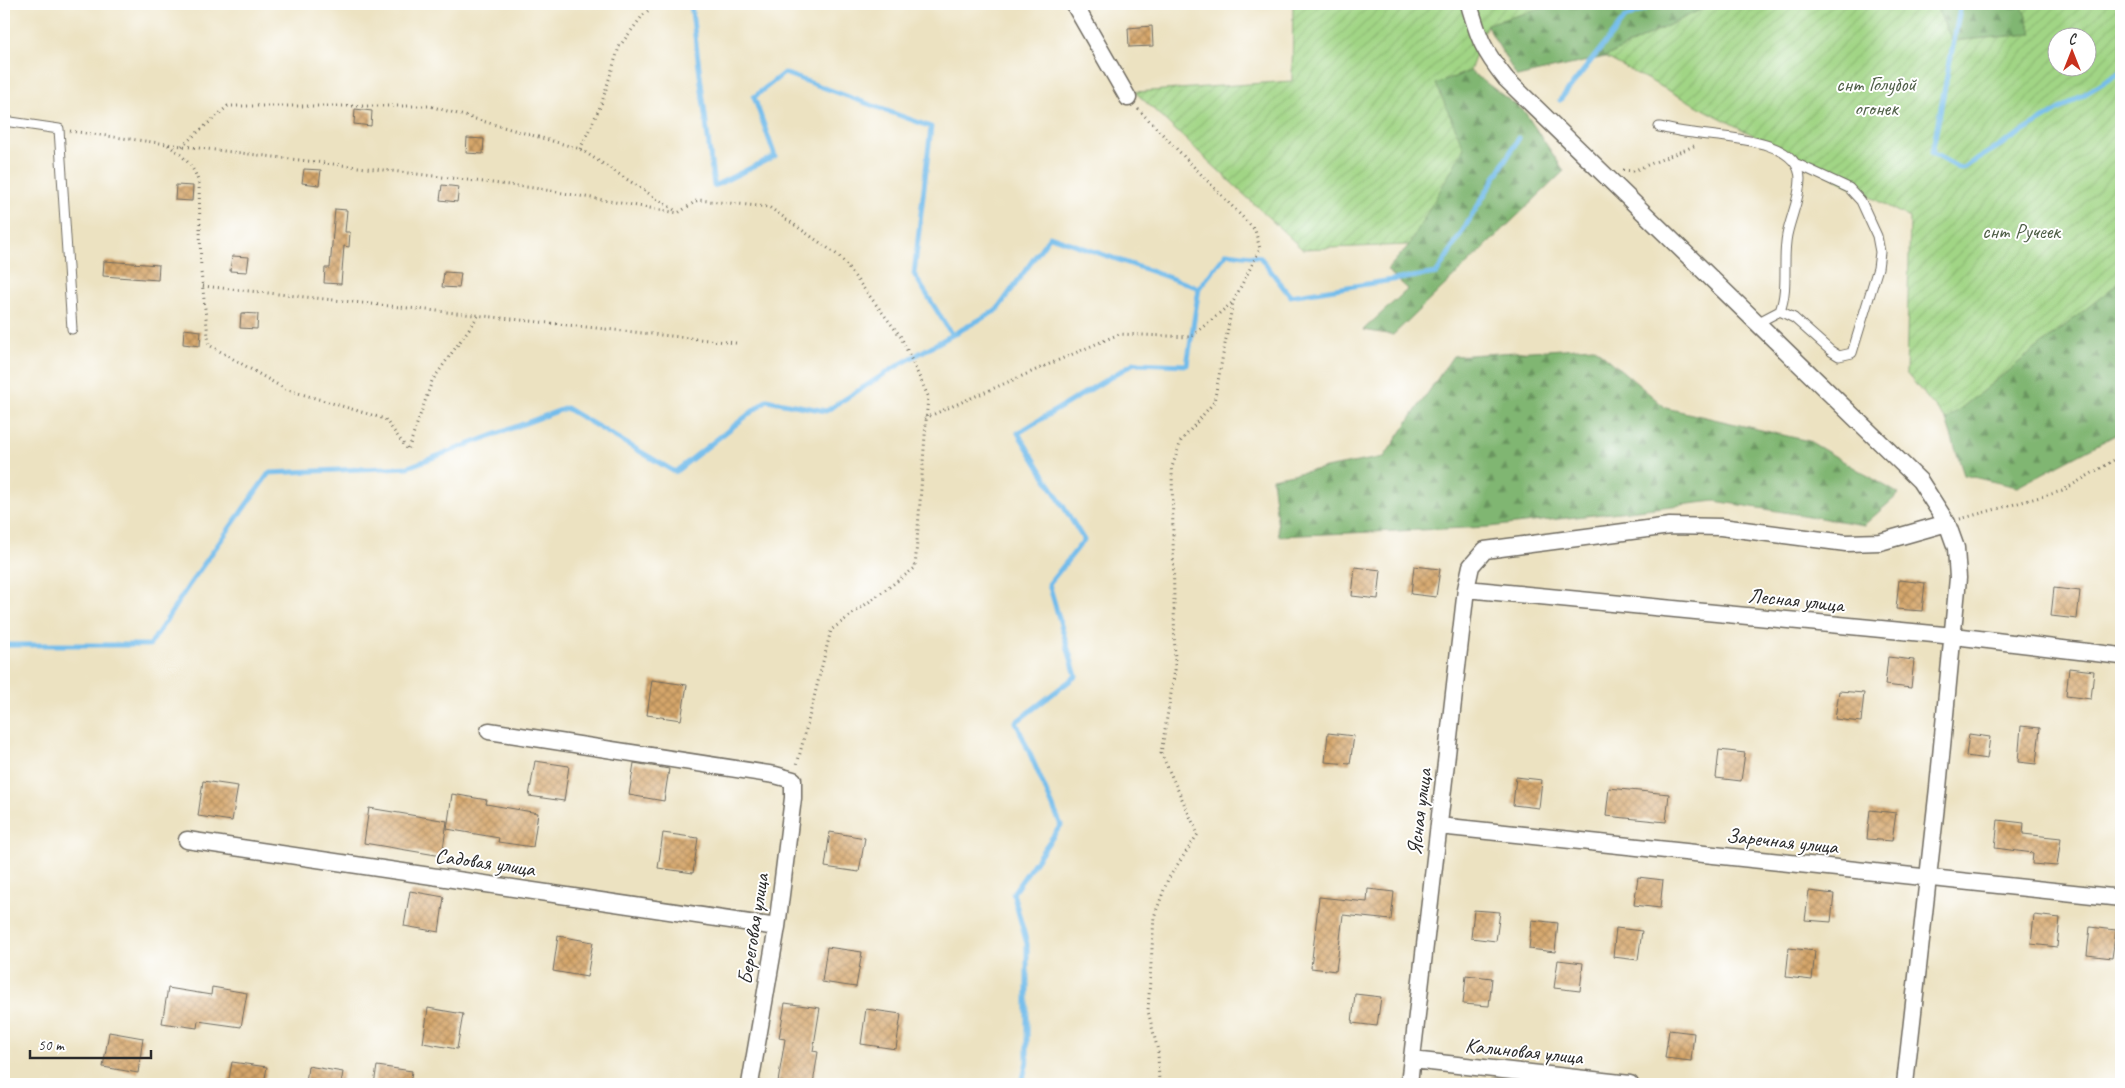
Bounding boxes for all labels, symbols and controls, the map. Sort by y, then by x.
north arrow [2048,28,2098,78]
text: С [2069,31,2078,48]
park label: снт Голубой огонек [1836,71,1917,121]
park label: снт Ручеек [1982,218,2062,244]
street label: Лесная улица [1747,582,1847,618]
street label: Ясная улица [1401,766,1437,857]
street label: Заречная улица [1725,822,1841,860]
street label: Садовая улица [433,842,538,882]
street label: Береговая улица [731,870,775,986]
scale bar [30,1028,151,1060]
street label: Калиновая улица [1464,1032,1586,1070]
text: 50 m [38,1036,65,1055]

